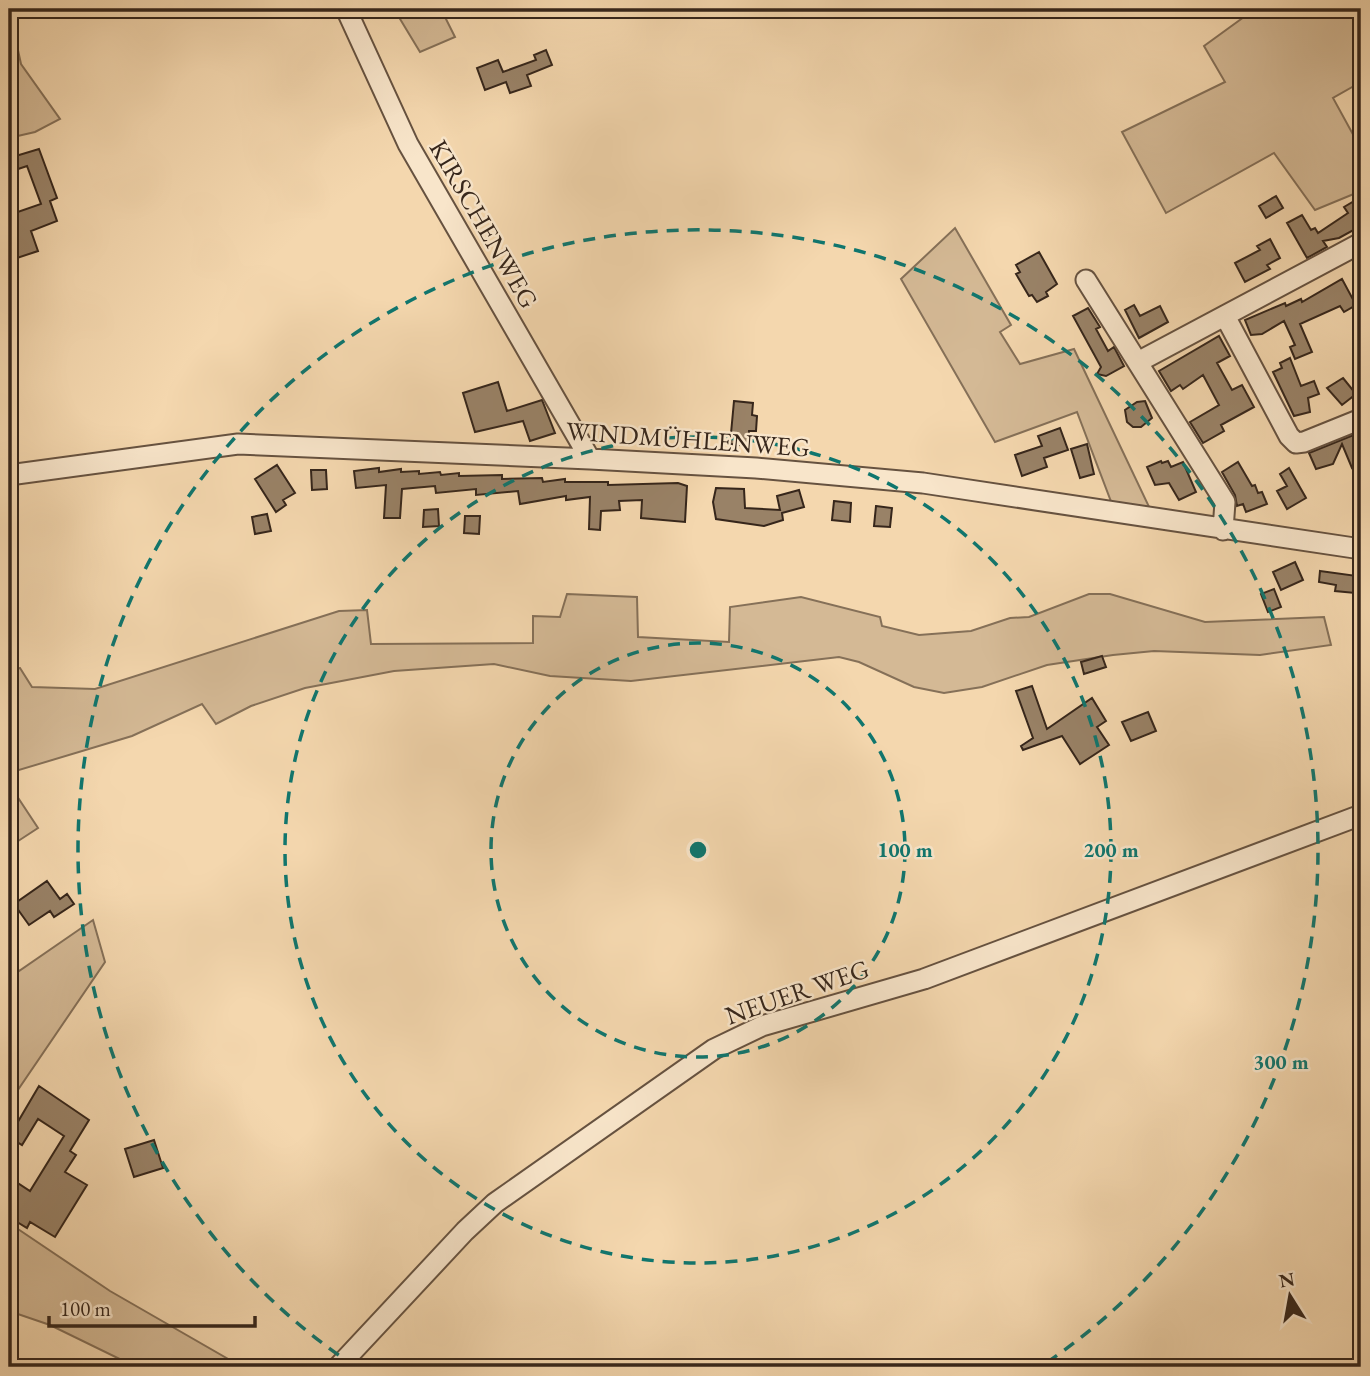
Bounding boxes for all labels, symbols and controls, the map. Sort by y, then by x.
street label: KIRSCHENWEG [422,133,546,315]
street label: WINDMÜHLENWEG [565,414,811,464]
text: 100 m [877,836,933,863]
text: 200 m [1083,836,1139,863]
centre of rings [686,838,710,862]
street label: NEUER WEG [720,951,874,1033]
text: 300 m [1253,1048,1309,1075]
north arrow [1254,1260,1324,1330]
text: N [1277,1266,1297,1294]
scale bar [49,1285,256,1329]
text: 100 m [60,1295,111,1322]

